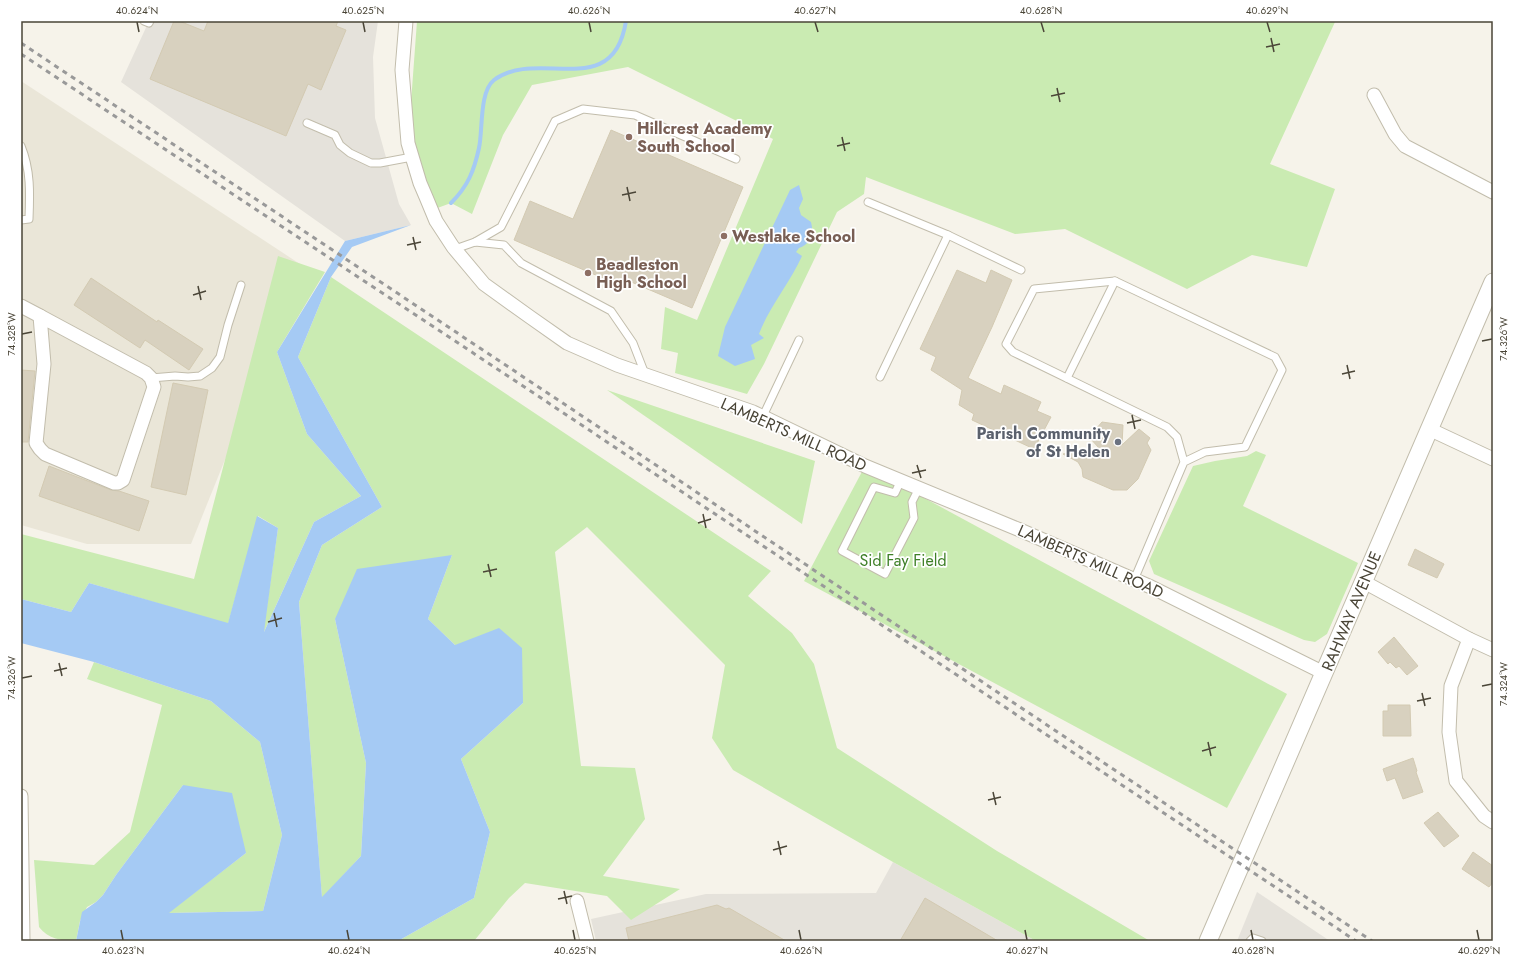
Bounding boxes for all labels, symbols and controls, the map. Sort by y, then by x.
text: 40.624°N [116,3,158,18]
text: 40.625°N [342,3,384,18]
text: 40.626°N [568,3,610,18]
text: 40.627°N [794,3,836,18]
text: 40.628°N [1020,3,1062,18]
text: 40.629°N [1246,3,1288,18]
place label: Hillcrest Academy South School [637,117,773,158]
marker: Hillcrest Academy South School [624,132,634,142]
place label: Westlake School [732,225,855,248]
marker: Westlake School [719,231,729,241]
place label: Beadleston High School [596,253,687,294]
marker: Beadleston High School [583,268,593,278]
text: 74.328°W [4,312,19,356]
text: 74.326°W [1496,317,1511,361]
street label: LAMBERTS MILL ROAD [717,392,871,477]
place label: Parish Community of St Helen [977,422,1111,463]
marker: Parish Community of St Helen [1113,437,1123,447]
street label: LAMBERTS MILL ROAD [1014,519,1168,604]
street label: RAHWAY AVENUE [1316,548,1387,675]
park label: Sid Fay Field [859,549,947,572]
text: 74.326°W [4,656,19,700]
text: 74.324°W [1496,662,1511,706]
text: 40.623°N [102,943,144,958]
text: 40.624°N [328,943,370,958]
text: 40.625°N [554,943,596,958]
text: 40.626°N [780,943,822,958]
text: 40.627°N [1006,943,1048,958]
text: 40.628°N [1232,943,1274,958]
text: 40.629°N [1458,943,1500,958]

